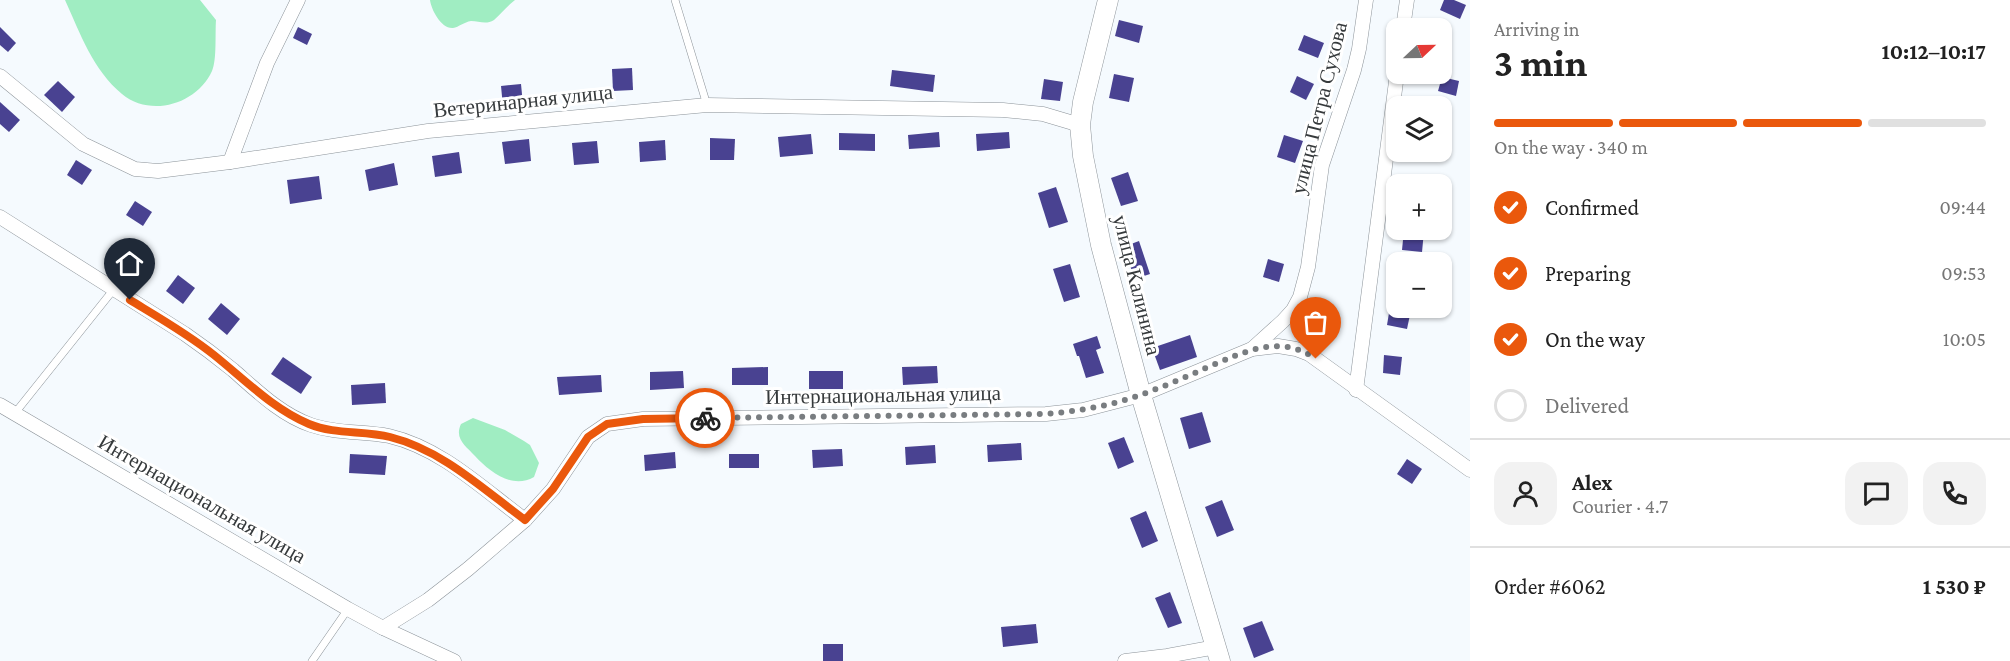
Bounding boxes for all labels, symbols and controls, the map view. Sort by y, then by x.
north arrow [1386,18,1452,84]
map controls [1386,18,1452,318]
text: Arriving in [1494,18,1579,40]
street label: улица Петра Сухова [1286,19,1352,197]
text: 10:12–10:17 [1882,39,1986,64]
text: 3 min [1494,41,1587,84]
street label: Ветеринарная улица [432,80,615,122]
button: layers [1386,96,1452,162]
text: On the way · 340 m [1494,136,1648,158]
button: + [1386,174,1452,240]
icon: check [1494,191,1527,224]
text: Confirmed [1545,195,1639,220]
text: 09:44 [1940,196,1986,218]
street label: улица Калинина [1108,212,1166,358]
pin [104,238,155,300]
icon: home [113,247,146,280]
button: − [1386,252,1452,318]
icon: check [1494,257,1527,290]
text: Preparing [1545,261,1631,286]
text: 09:53 [1941,262,1986,284]
pin [1290,297,1341,359]
icon: bag [1299,306,1332,339]
icon: check [1494,323,1527,356]
text: On the way [1545,327,1645,352]
text: 10:05 [1943,328,1986,350]
street label: Интернациональная улица [765,381,1002,409]
courier [675,388,735,448]
text: Delivered [1545,393,1629,418]
icon: bike [689,402,722,435]
street label: Интернациональная улица [94,430,311,569]
button: person [1494,462,1557,525]
button: chat [1845,462,1908,525]
button: phone [1923,462,1986,525]
text: Alex [1572,470,1613,495]
text: Courier · 4.7 [1572,495,1668,517]
text: Order #6062 [1494,574,1605,599]
text: 1 530 ₽ [1923,574,1986,599]

